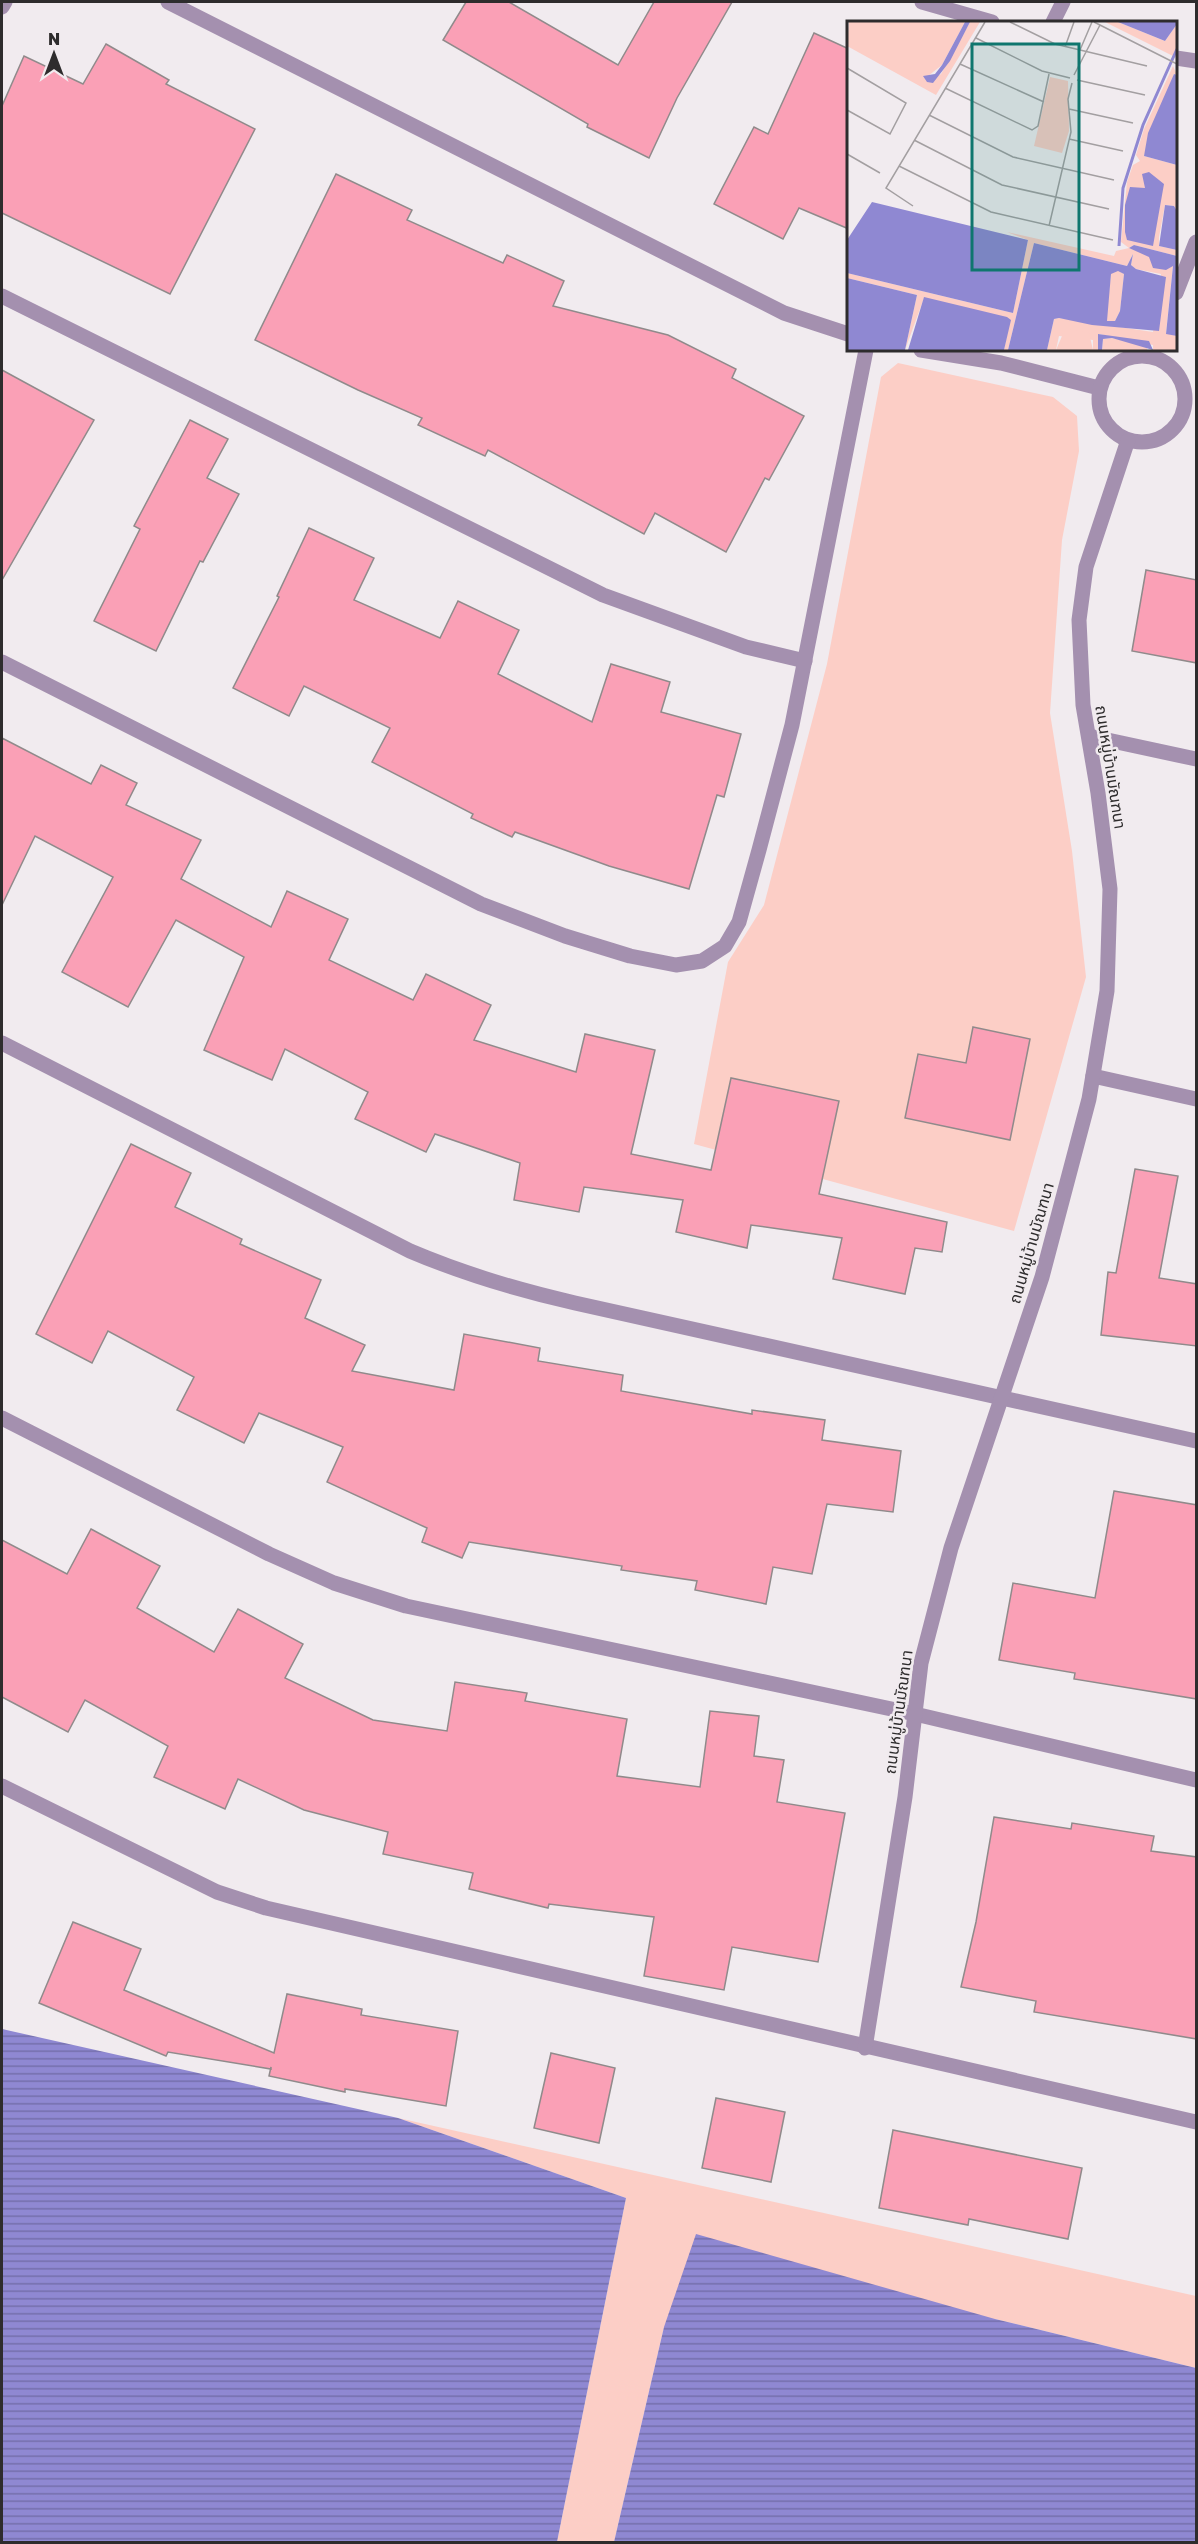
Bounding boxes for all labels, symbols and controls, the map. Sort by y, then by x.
inset map [847,21,1177,351]
north arrow [24,24,84,84]
text: N [48,29,60,49]
street label: ถนนหมู่บ้านมัณฑนา [1091,704,1131,830]
street label: ถนนหมู่บ้านมัณฑนา [1004,1180,1058,1306]
street label: ถนนหมู่บ้านมัณฑนา [879,1649,917,1775]

